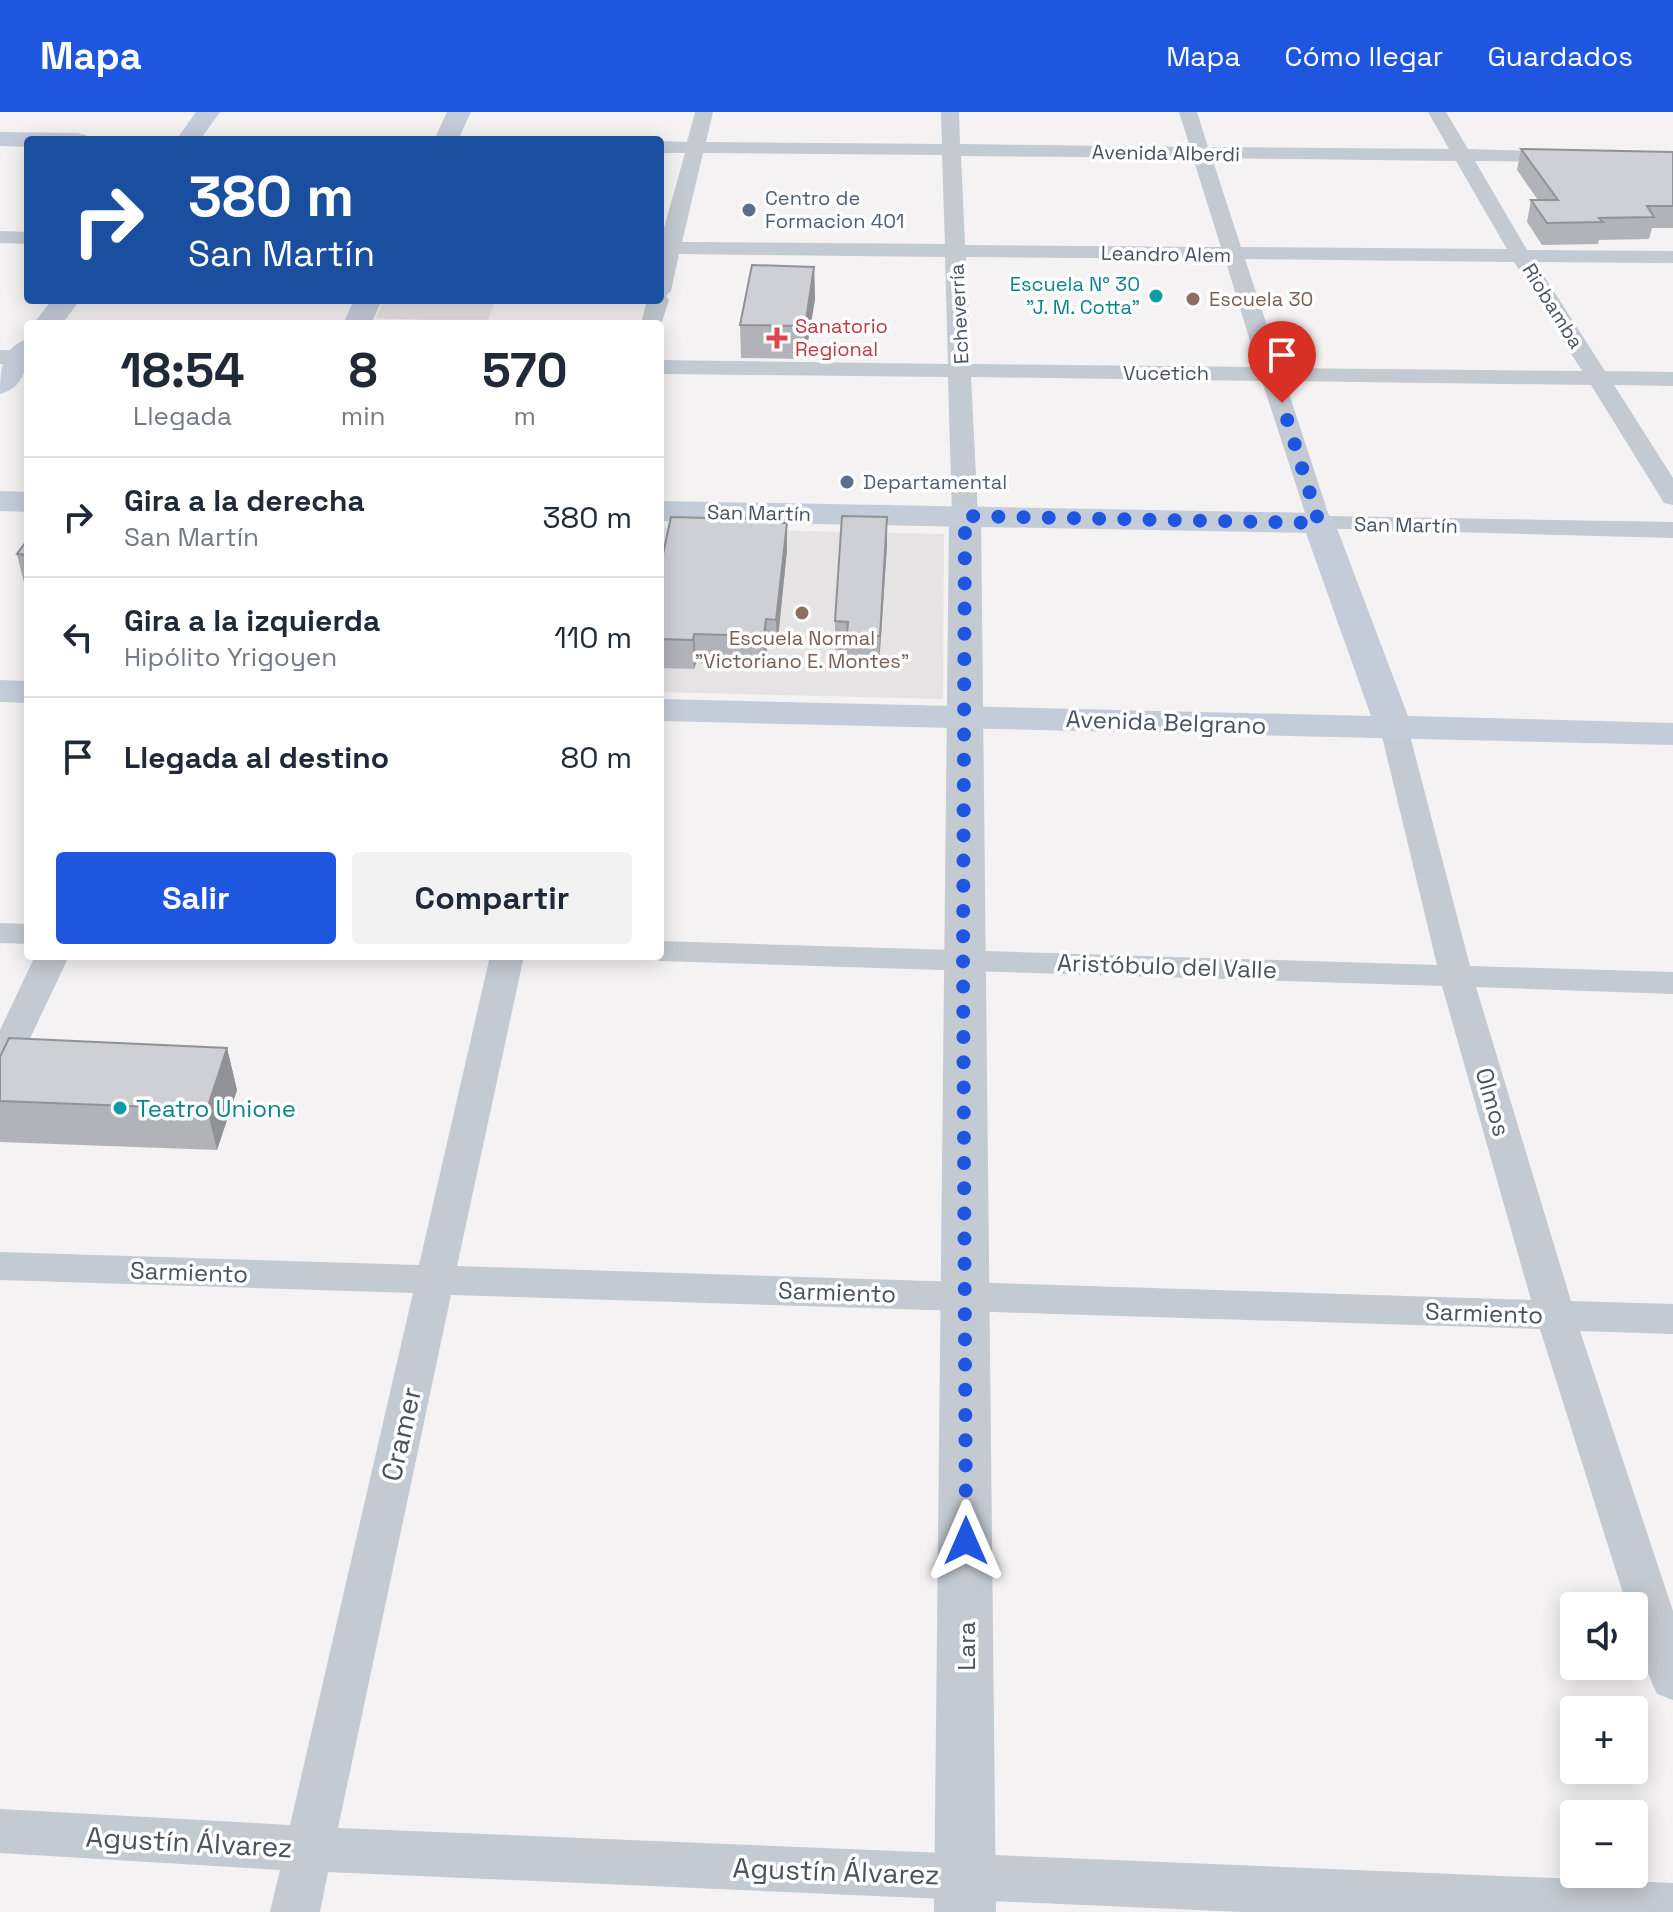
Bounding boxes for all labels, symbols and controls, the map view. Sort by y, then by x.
text: Mapa [40,32,142,80]
text: Mapa [1166,38,1241,74]
text: Cómo llegar [1285,38,1443,74]
text: Guardados [1487,38,1633,74]
street label: Avenida Alberdi [1092,139,1240,167]
text: 380 m [188,161,354,232]
icon: right [56,168,160,272]
place label: Centro de Formacion 401 [765,185,904,234]
marker: Centro de Formacion 401 [740,201,758,219]
text: San Martín [188,231,375,277]
street label: Leandro Alem [1101,240,1231,268]
street label: Riobamba [1517,258,1589,354]
street label: Echeverría [943,263,975,365]
place label: Escuela N° 30 "J. M. Cotta" [1010,271,1140,320]
place label: Escuela 30 [1209,286,1313,312]
marker: Escuela N° 30 "J. M. Cotta" [1147,287,1165,305]
marker: Escuela 30 [1184,290,1202,308]
place label: Sanatorio Regional [795,313,888,362]
pin [1248,321,1316,403]
marker: Sanatorio Regional [766,327,788,349]
icon: arrive [1260,333,1304,377]
text: 18:54 [120,340,245,401]
text: 8 [349,340,378,401]
text: 570 [482,340,568,401]
street label: Vucetich [1123,360,1209,386]
text: Llegada [133,399,232,433]
text: min [341,399,386,433]
text: m [514,399,536,433]
place label: Departamental [863,469,1007,495]
marker: Departamental [838,473,856,491]
text: Gira a la derecha [124,481,365,520]
icon: right [56,495,100,539]
text: 380 m [542,498,632,537]
street label: San Martín [707,499,811,527]
street label: San Martín [1354,511,1458,539]
text: San Martín [124,520,259,554]
text: Gira a la izquierda [124,601,380,640]
marker: Escuela Normal "Victoriano E. Montes" [793,604,811,622]
icon: left [56,615,100,659]
text: 110 m [554,618,632,657]
place label: Escuela Normal "Victoriano E. Montes" [695,625,909,674]
text: Hipólito Yrigoyen [124,640,337,674]
street label: Avenida Belgrano [1065,703,1267,741]
icon: arrive [56,735,100,779]
text: Llegada al destino [124,738,389,777]
text: 80 m [561,738,632,777]
button: Salir [56,852,336,944]
button: Compartir [352,852,632,944]
street label: Aristóbulo del Valle [1057,947,1277,985]
street label: Olmos [1468,1064,1518,1140]
place label: Teatro Unione [136,1093,296,1124]
marker: Teatro Unione [111,1099,129,1117]
street label: Sarmiento [129,1254,249,1290]
street label: Sarmiento [777,1274,897,1310]
street label: Sarmiento [1424,1295,1544,1331]
street label: Cramer [373,1383,429,1485]
position arrow [924,1499,1008,1583]
map controls [1560,1592,1648,1888]
button: sound [1560,1592,1648,1680]
street label: Lara [951,1621,982,1671]
button: + [1560,1696,1648,1784]
button: − [1560,1800,1648,1888]
street label: Agustín Álvarez [85,1819,293,1865]
street label: Agustín Álvarez [732,1849,940,1893]

